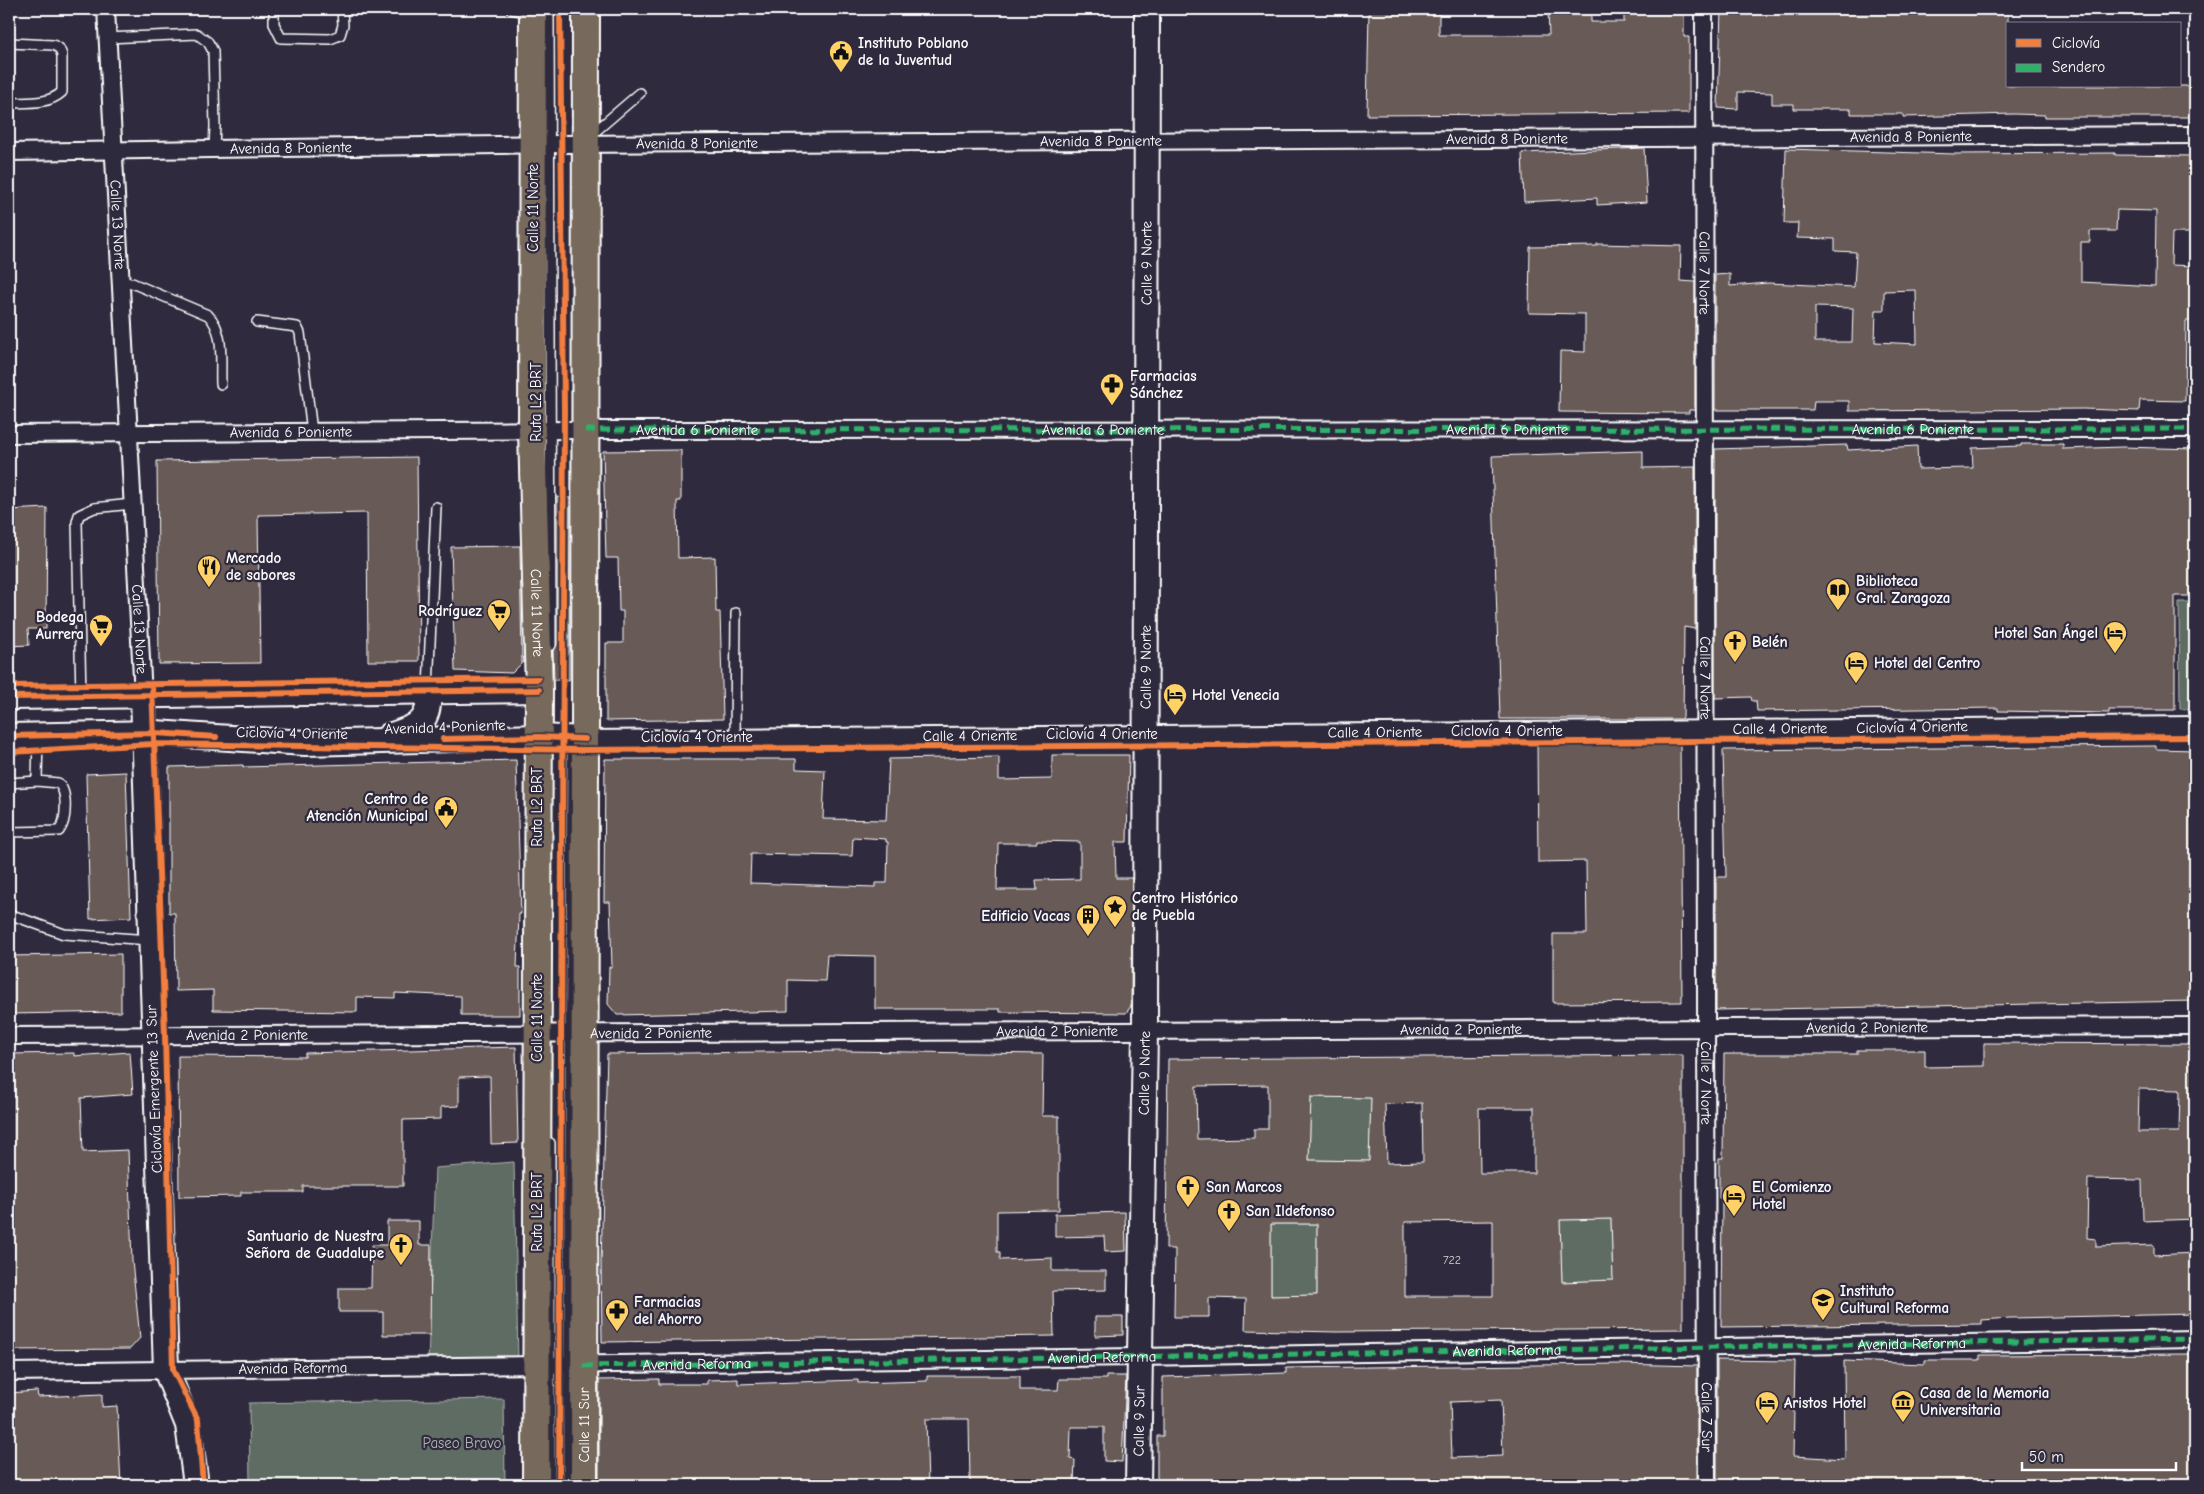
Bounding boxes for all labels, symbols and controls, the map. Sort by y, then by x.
legend [2006,22,2182,88]
place label: Instituto Poblano de la Juventud [858,34,969,69]
text: Ciclovía [2052,34,2100,52]
public building icon: Instituto Poblano de la Juventud [828,39,854,73]
text: Sendero [2052,58,2105,76]
street label: Avenida 8 Poniente [1850,127,1972,146]
street label: Avenida 8 Poniente [1446,129,1568,148]
street label: Avenida 8 Poniente [1040,132,1162,150]
street label: Avenida 8 Poniente [636,134,758,153]
street label: Avenida 8 Poniente [230,138,353,158]
street label: Calle 11 Norte [524,163,542,252]
street label: Calle 13 Norte [106,179,129,270]
street label: Calle 9 Norte [1137,220,1156,305]
street label: Calle 7 Norte [1695,231,1714,315]
street label: Ruta L2 BRT [527,362,545,442]
place label: Farmacias Sánchez [1130,367,1197,402]
pharmacy icon: Farmacias Sánchez [1099,372,1125,406]
street label: Avenida 6 Poniente [1446,420,1569,438]
street label: Avenida 6 Poniente [1852,420,1975,438]
street label: Avenida 6 Poniente [636,421,759,439]
street label: Avenida 6 Poniente [1042,421,1165,439]
street label: Avenida 6 Poniente [230,423,353,441]
place label: Mercado de sabores [226,549,296,584]
restaurant icon: Mercado de sabores [196,554,222,588]
street label: Calle 11 Norte [527,569,547,658]
place label: Biblioteca Gral. Zaragoza [1856,572,1950,607]
library icon: Biblioteca Gral. Zaragoza [1825,577,1851,611]
street label: Calle 13 Norte [128,584,151,675]
supermarket icon: Rodríguez [486,598,512,632]
place label: Rodríguez [418,602,483,620]
place label: Bodega Aurrera [36,608,84,643]
supermarket icon: Bodega Aurrera [88,613,114,647]
hotel icon: Hotel San Ángel [2102,620,2128,654]
place label: Hotel San Ángel [1994,623,2098,642]
street label: Calle 9 Norte [1137,624,1155,709]
church icon: Belén [1722,629,1748,663]
place label: Belén [1752,633,1788,651]
street label: Calle 7 Norte [1696,636,1714,720]
hotel icon: Hotel del Centro [1843,650,1869,684]
place label: Hotel del Centro [1874,654,1981,672]
hotel icon: Hotel Venecia [1162,682,1188,716]
place label: Hotel Venecia [1192,686,1280,704]
street label: Avenida 4 Poniente [384,716,506,738]
street label: Ciclovía 4 Oriente [1856,717,1969,737]
street label: Calle 4 Oriente [1733,719,1828,738]
street label: Ciclovía 4 Oriente [1451,722,1563,740]
street label: Ciclovía 4 Oriente [236,723,349,743]
street label: Calle 4 Oriente [1328,723,1423,742]
street label: Ciclovía 4 Oriente [1046,725,1158,743]
street label: Calle 4 Oriente [923,726,1018,745]
street label: Ciclovía 4 Oriente [641,728,753,746]
street label: Ruta L2 BRT [528,767,546,847]
place label: Centro de Atención Municipal [306,790,428,825]
public building icon: Centro de Atención Municipal [433,795,459,829]
place label: Centro Histórico de Puebla [1132,889,1238,924]
place icon: Centro Histórico de Puebla [1102,894,1128,928]
building icon: Edificio Vacas [1075,903,1101,937]
place label: Edificio Vacas [981,907,1070,925]
street label: Calle 11 Norte [528,973,546,1062]
street label: Ciclovía Emergente 13 Sur [142,1005,166,1173]
street label: Avenida 2 Poniente [1806,1018,1929,1037]
street label: Avenida 2 Poniente [1400,1020,1523,1039]
street label: Avenida 2 Poniente [996,1022,1119,1040]
street label: Avenida 2 Poniente [590,1024,713,1042]
street label: Avenida 2 Poniente [186,1026,309,1044]
street label: Calle 9 Norte [1135,1030,1154,1115]
street label: Calle 7 Norte [1697,1041,1715,1125]
street label: Ruta L2 BRT [528,1172,546,1252]
church icon: San Marcos [1175,1174,1201,1208]
place label: San Marcos [1206,1178,1282,1196]
place label: El Comienzo Hotel [1752,1178,1832,1213]
hotel icon: El Comienzo Hotel [1721,1183,1747,1217]
church icon: San Ildefonso [1216,1198,1242,1232]
place label: San Ildefonso [1246,1202,1335,1220]
place label: Santuario de Nuestra Señora de Guadalupe [246,1227,384,1262]
church icon: Santuario de Nuestra Señora de Guadalupe [388,1232,414,1266]
house number: 722 [1443,1253,1461,1267]
place label: Instituto Cultural Reforma [1840,1282,1949,1317]
school or university icon: Instituto Cultural Reforma [1810,1287,1836,1321]
place label: Farmacias del Ahorro [634,1293,702,1328]
pharmacy icon: Farmacias del Ahorro [604,1298,630,1332]
street label: Avenida Reforma [1857,1334,1966,1354]
street label: Avenida Reforma [1452,1341,1561,1360]
street label: Avenida Reforma [1047,1347,1157,1367]
street label: Avenida Reforma [642,1354,752,1374]
street label: Avenida Reforma [238,1359,348,1378]
street label: Calle 7 Sur [1698,1382,1716,1452]
place label: Casa de la Memoria Universitaria [1920,1384,2049,1419]
street label: Calle 9 Sur [1129,1385,1149,1457]
street label: Calle 11 Sur [575,1387,593,1462]
museum icon: Casa de la Memoria Universitaria [1890,1389,1916,1423]
hotel icon: Aristos Hotel [1754,1390,1780,1424]
place label: Aristos Hotel [1784,1394,1866,1412]
park label: Paseo Bravo [423,1434,501,1452]
scale bar [2022,1439,2175,1471]
text: 50 m [2029,1448,2064,1466]

